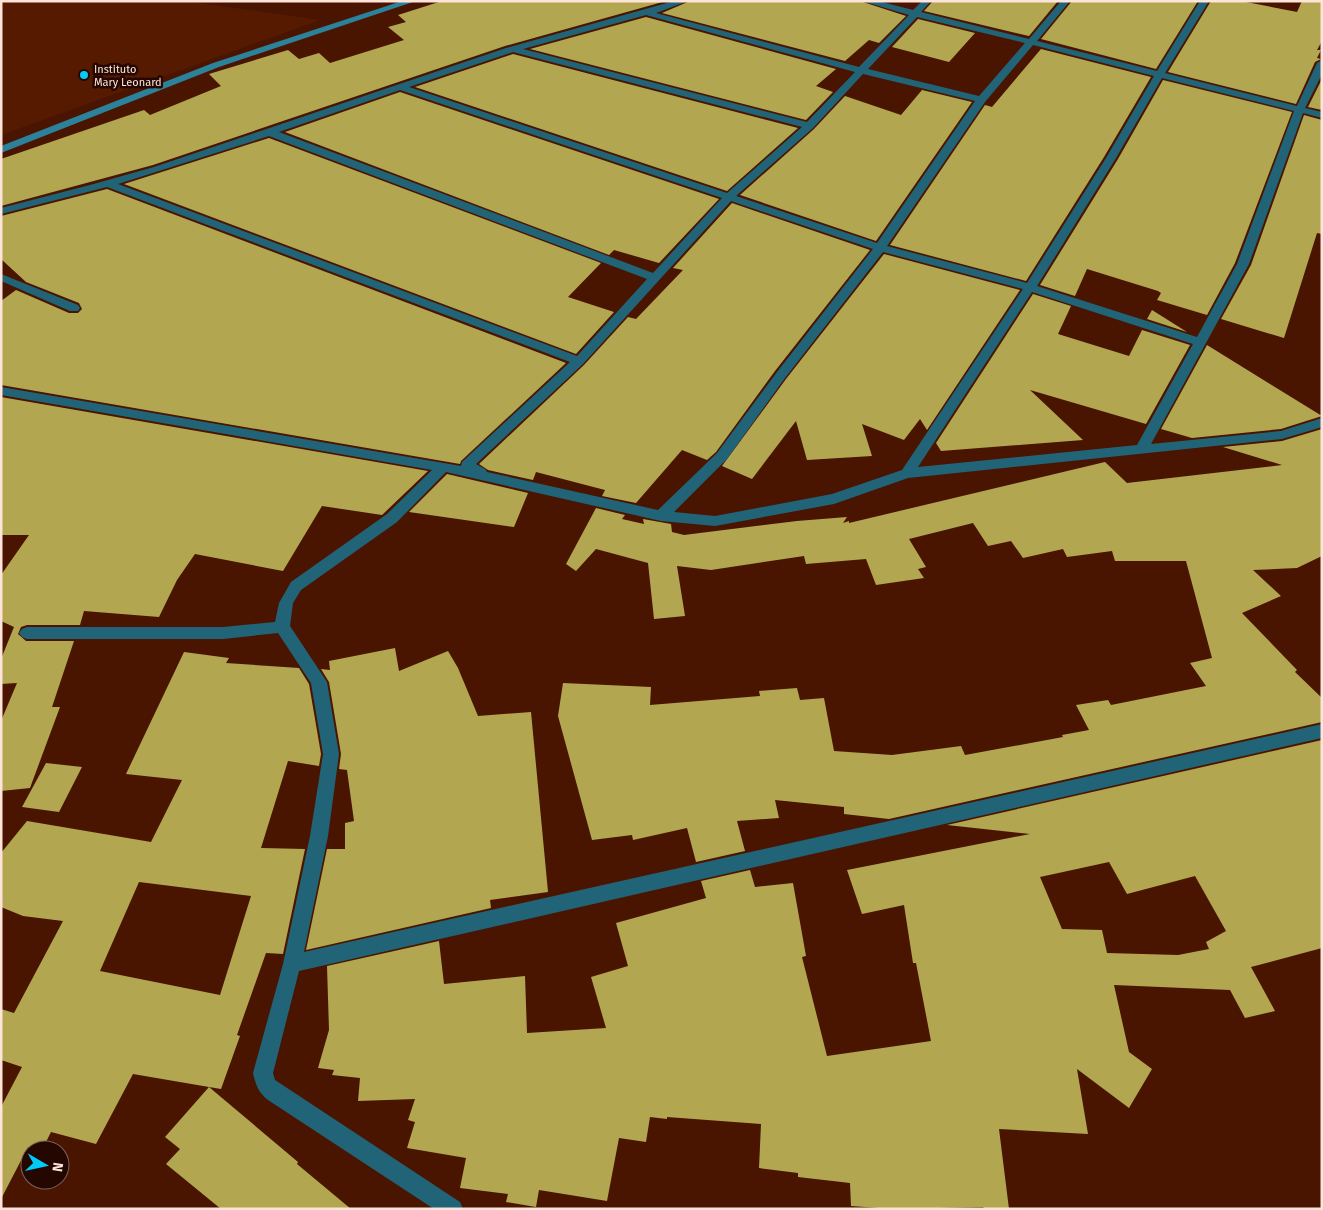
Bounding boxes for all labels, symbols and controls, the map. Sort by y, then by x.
place label: Instituto Mary Leonard [94,63,162,89]
marker: Instituto Mary Leonard [78,69,90,81]
north arrow [20,1140,70,1190]
text: N [48,1161,66,1173]

